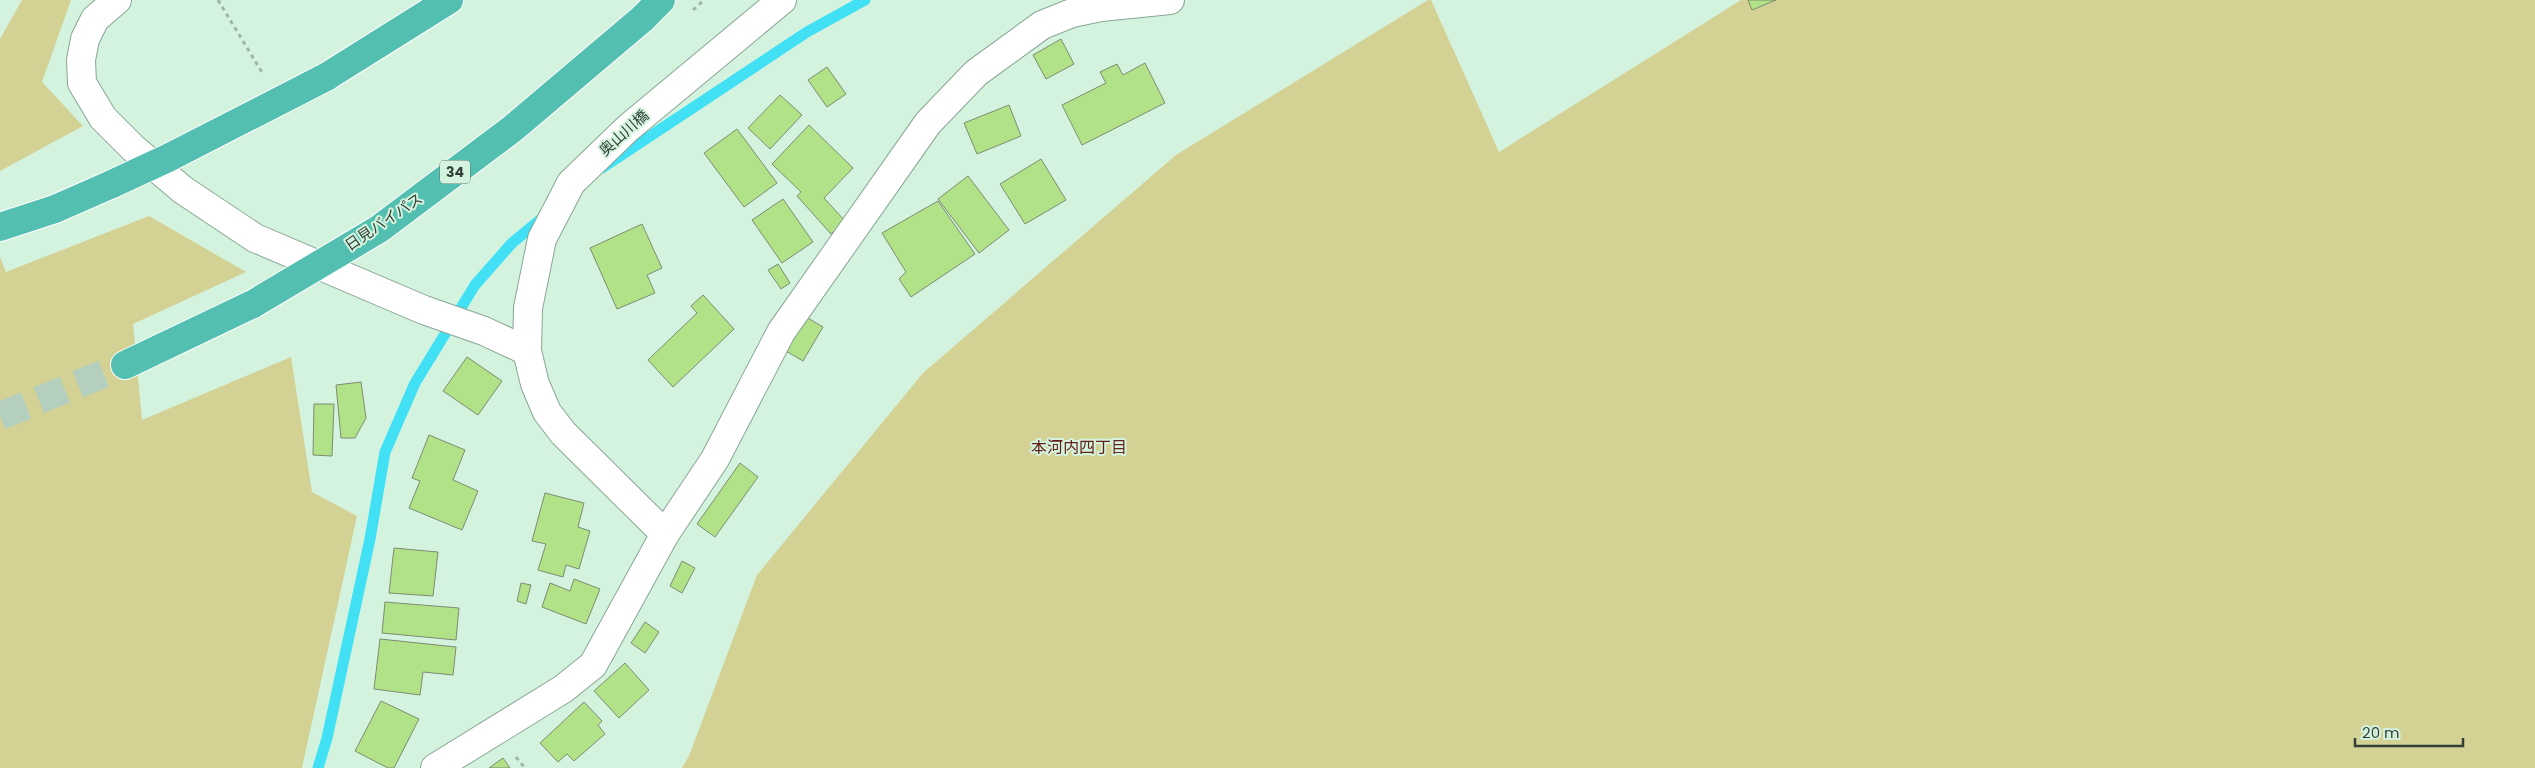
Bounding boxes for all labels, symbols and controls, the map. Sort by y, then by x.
street label: 奥山川橋 [594,105,653,161]
road number: 34 [440,160,470,183]
street label: 日見バイパス [341,188,427,255]
district label: 本河内四丁目 [1031,436,1127,459]
scale bar [2355,716,2462,748]
text: 20 m [2362,722,2400,743]

